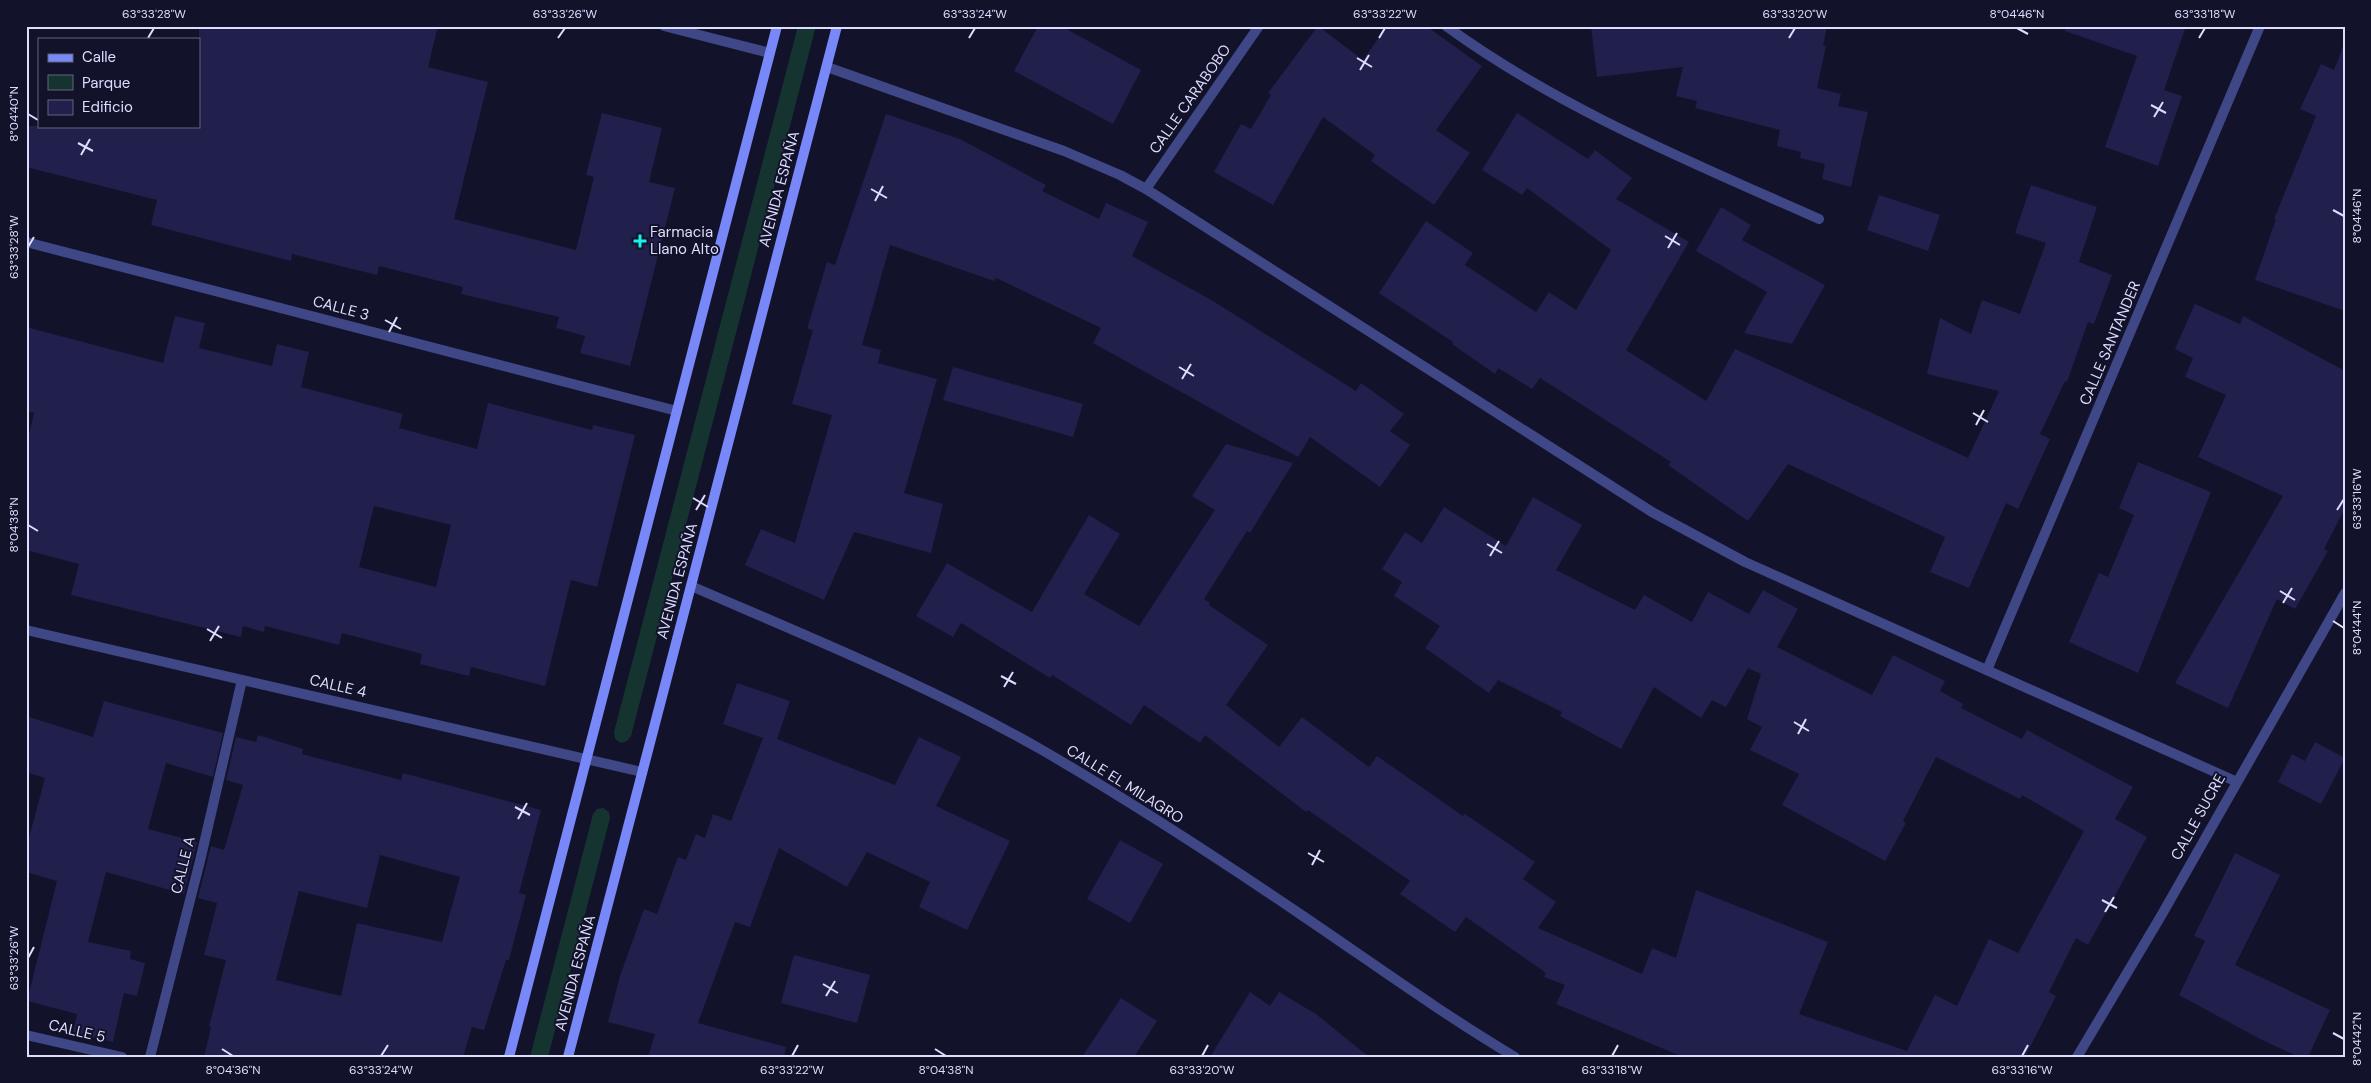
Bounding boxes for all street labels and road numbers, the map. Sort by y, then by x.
street label: CALLE CARABOBO [1145,40,1235,158]
street label: AVENIDA ESPAÑA [754,129,804,249]
street label: CALLE SANTANDER [2075,278,2145,408]
street label: CALLE 3 [311,291,371,325]
street label: AVENIDA ESPAÑA [652,521,702,641]
street label: CALLE 4 [308,670,368,702]
street label: CALLE EL MILAGRO [1063,740,1187,828]
street label: CALLE SUCRE [2166,770,2230,864]
street label: CALLE A [166,834,200,896]
street label: AVENIDA ESPAÑA [550,913,600,1033]
street label: CALLE 5 [47,1015,107,1047]

